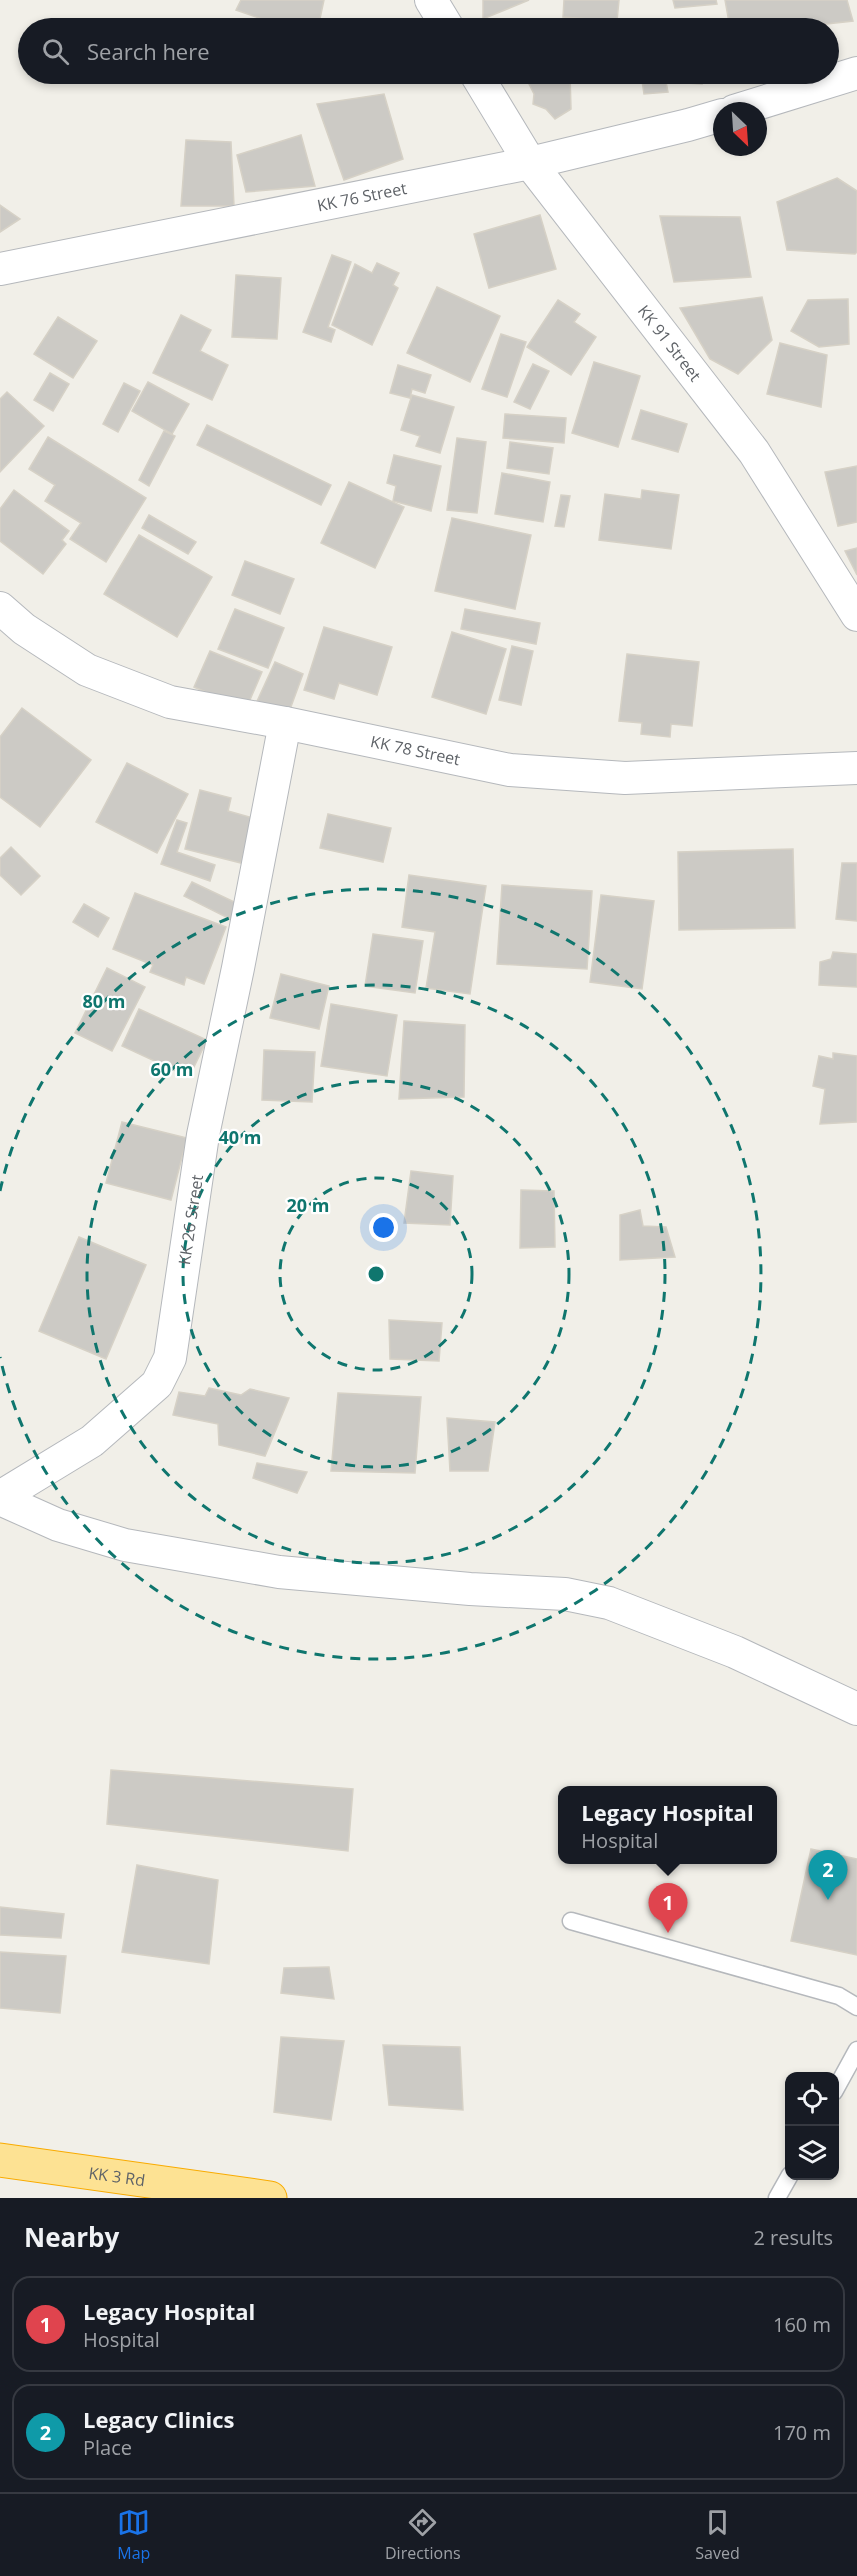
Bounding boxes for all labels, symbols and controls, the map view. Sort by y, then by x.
search box [18,18,839,84]
icon: search [39,35,72,68]
text: Search here [87,36,210,66]
north arrow [713,102,767,156]
street label: KK 76 Street [315,177,409,216]
street label: KK 91 Street [633,300,706,386]
street label: KK 78 Street [369,730,462,770]
text: 80 m [83,989,125,1013]
text: 60 m [151,1057,193,1081]
text: 40 m [219,1125,261,1149]
street label: KK 26 Street [173,1173,208,1266]
text: 20 m [287,1193,329,1217]
your location [369,1213,398,1242]
centre of rings [366,1264,386,1284]
popup [558,1786,777,1864]
text: Legacy Hospital [581,1797,754,1827]
text: Hospital [581,1827,658,1854]
pin: 2 [808,1850,848,1900]
pin: 1 [648,1884,688,1933]
map controls [785,2072,839,2180]
button: locate [785,2072,839,2126]
button: layers [785,2126,839,2180]
street label: KK 3 Rd [87,2162,146,2191]
text: Nearby [24,2219,119,2255]
text: 2 results [753,2224,833,2251]
text: Legacy Hospital [83,2296,255,2326]
text: 1 [40,2311,51,2338]
text: 160 m [773,2311,831,2338]
text: Hospital [83,2326,160,2353]
text: Legacy Clinics [83,2404,235,2434]
text: 2 [40,2419,51,2446]
text: 170 m [773,2419,831,2446]
text: Place [83,2434,132,2461]
tab: Map [117,2506,150,2564]
tab: Directions [385,2506,461,2564]
tab: Saved [695,2506,740,2564]

